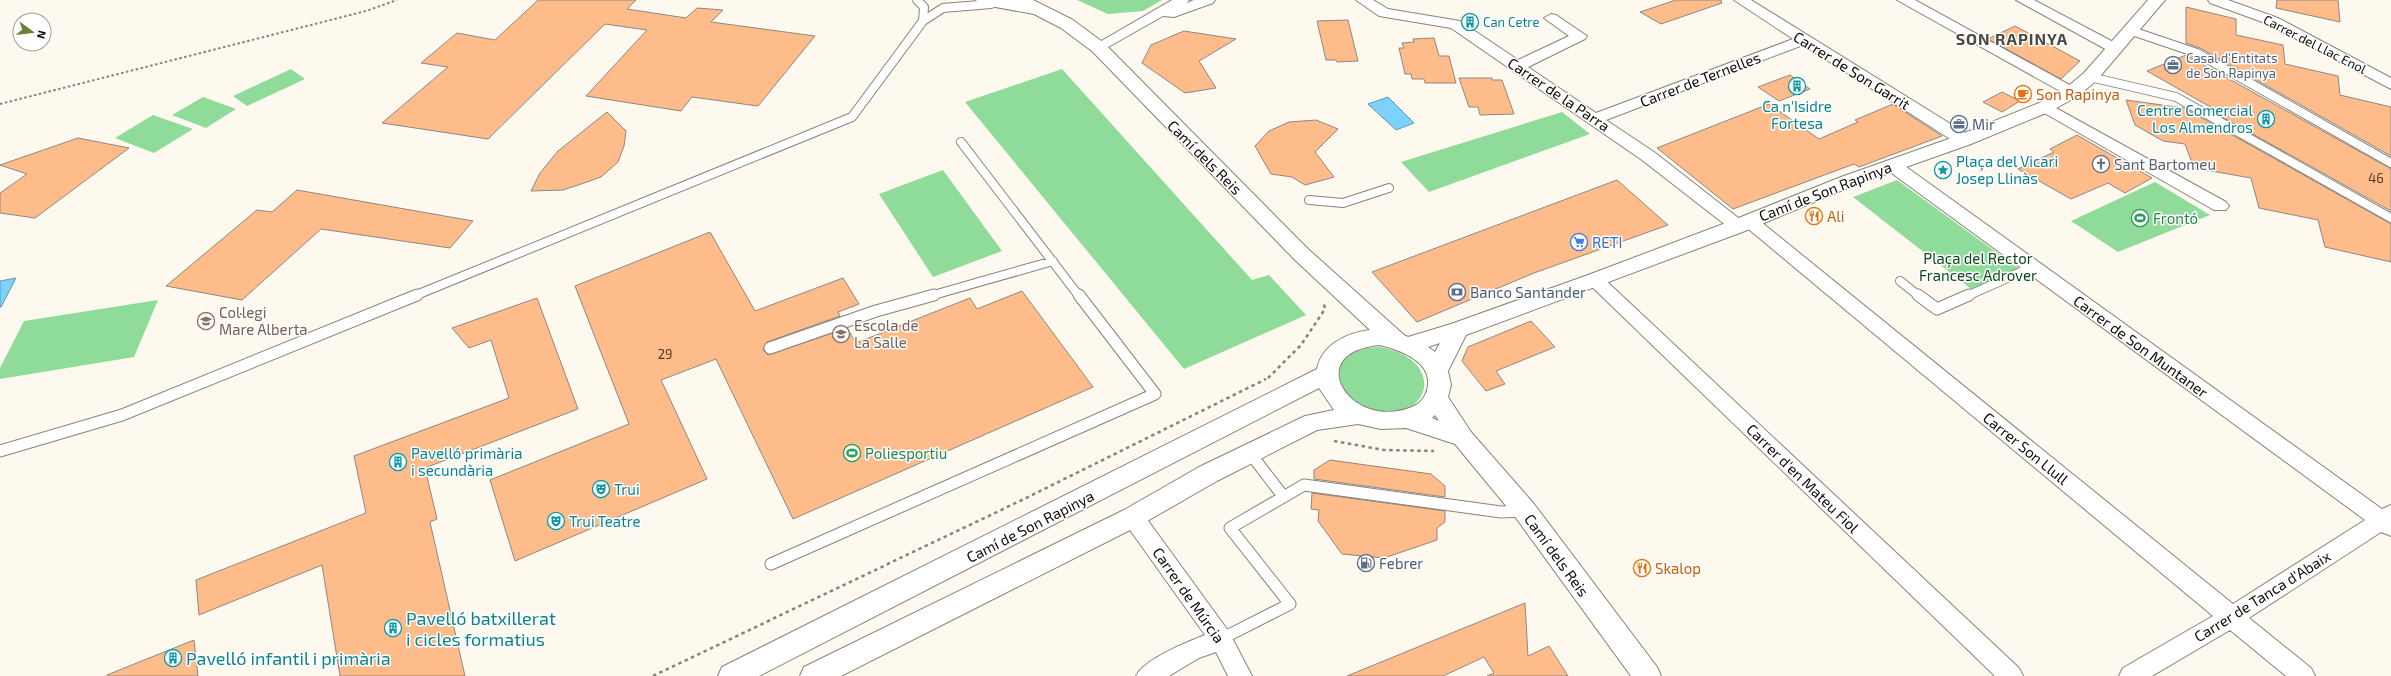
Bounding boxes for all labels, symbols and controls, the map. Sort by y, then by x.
street label: Carrer del Llac Enol [2261,11,2369,77]
north arrow [12,12,52,52]
building icon: Can Cetre [1460,12,1480,32]
place label: Can Cetre [1483,14,1539,30]
street label: Carrer de Son Garrit [1790,27,1914,113]
text: N [35,29,49,40]
district label: SON RAPINYA [1956,29,2068,48]
street label: Carrer de Ternelles [1637,48,1763,110]
place label: Casal d'Entitats de Son Rapinya [2186,50,2278,81]
street label: Carrer de la Parra [1505,53,1613,135]
office icon: Casal d'Entitats de Son Rapinya [2163,55,2183,75]
building icon: Ca n'Isidre Fortesa [1787,76,1807,96]
cafe icon: Son Rapinya [2013,84,2033,104]
place label: Son Rapinya [2036,85,2120,103]
place label: Ca n'Isidre Fortesa [1762,97,1832,132]
place label: Centre Comercial Los Almendros [2137,101,2254,136]
building icon: Centre Comercial Los Almendros [2256,109,2276,129]
office icon: Mir [1949,114,1969,134]
place label: Mir [1972,115,1995,133]
street label: Camí dels Reis [1164,116,1246,198]
place label: Plaça del Vicari Josep Llinàs [1956,152,2058,187]
church icon: Sant Bartomeu [2091,154,2111,174]
place label: Sant Bartomeu [2114,155,2216,173]
street label: Camí de Son Rapinya [1756,157,1894,225]
place icon: Plaça del Vicari Josep Llinàs [1933,160,1953,180]
house number: 46 [2368,170,2384,186]
restaurant icon: Ali [1804,206,1824,226]
place label: Ali [1827,207,1845,225]
sports icon: Frontó [2130,208,2150,228]
place label: Frontó [2153,209,2198,227]
supermarket icon: RETI [1569,232,1589,252]
place label: RETI [1592,233,1622,251]
park label: Plaça del Rector Francesc Adrover [1919,249,2037,284]
bank icon: Banco Santander [1447,282,1467,302]
place label: Banco Santander [1470,283,1586,301]
street label: Carrer de Son Muntaner [2070,291,2212,401]
place label: Col·legi Mare Alberta [219,303,308,338]
school or university icon: Col·legi Mare Alberta [196,311,216,331]
place label: Escola de La Salle [854,316,918,351]
school or university icon: Escola de La Salle [831,324,851,344]
house number: 29 [658,346,672,362]
street label: Carrer Son Llull [1980,408,2073,488]
street label: Carrer d'en Mateu Fiol [1743,420,1863,537]
sports icon: Poliesportiu [842,443,862,463]
place label: Pavelló primària i secundària [411,444,523,479]
place label: Poliesportiu [865,444,947,462]
building icon: Pavelló primària i secundària [388,452,408,472]
theatre icon: Trui [591,479,611,499]
place label: Trui [614,480,640,498]
street label: Camí de Son Rapinya [963,486,1097,566]
street label: Camí dels Reis [1521,510,1593,600]
theatre icon: Trui Teatre [546,511,566,531]
place label: Trui Teatre [569,512,641,530]
street label: Carrer de Múrcia [1149,544,1229,646]
street label: Carrer de Tanca d'Abaix [2190,547,2334,645]
fuel station icon: Febrer [1356,553,1376,573]
place label: Febrer [1379,554,1423,572]
restaurant icon: Skalop [1632,558,1652,578]
place label: Skalop [1655,559,1701,577]
place label: Pavelló batxillerat i cicles formatius [406,607,556,650]
building icon: Pavelló batxillerat i cicles formatius [383,618,403,638]
place label: Pavelló infantil i primària [186,647,391,669]
building icon: Pavelló infantil i primària [163,648,183,668]

